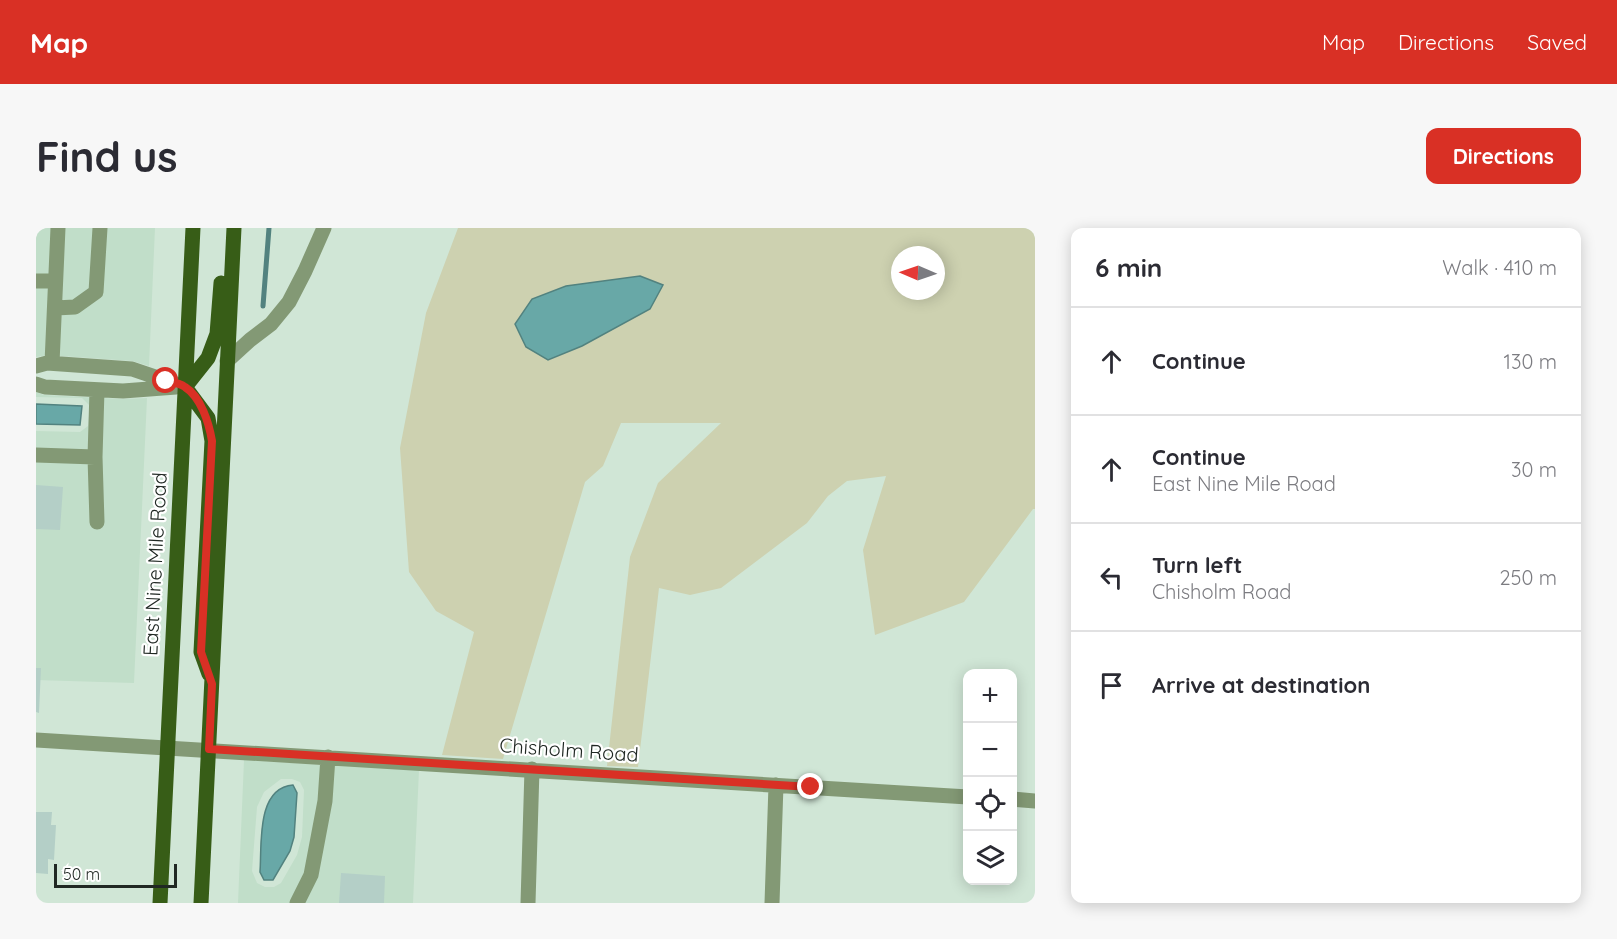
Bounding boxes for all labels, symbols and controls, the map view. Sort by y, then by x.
text: Map [30,25,88,60]
text: Map [1322,29,1365,55]
text: Directions [1398,29,1494,55]
text: Saved [1527,29,1587,55]
button: Directions [1426,128,1581,184]
text: Find us [36,130,178,183]
north arrow [891,246,945,300]
text: 6 min [1095,251,1162,284]
text: Walk · 410 m [1442,255,1557,280]
icon: ahead [1095,345,1128,378]
text: Continue [1152,347,1246,375]
text: 130 m [1504,349,1557,374]
route start [152,367,178,393]
text: Continue [1152,443,1246,471]
icon: ahead [1095,453,1128,486]
text: 30 m [1511,457,1557,482]
text: East Nine Mile Road [1152,471,1336,496]
street label: East Nine Mile Road [137,472,172,656]
text: Turn left [1152,551,1242,579]
icon: left [1095,561,1128,594]
text: 250 m [1499,565,1557,590]
text: Chisholm Road [1152,579,1291,604]
map controls [963,669,1017,885]
button: + [963,669,1017,723]
icon: arrive [1095,669,1128,702]
text: Arrive at destination [1152,671,1370,699]
button: − [963,723,1017,777]
street label: Chisholm Road [499,732,639,767]
route end [797,773,823,799]
button: locate [963,777,1017,831]
button: layers [963,831,1017,885]
scale bar [54,861,177,888]
text: 50 m [63,864,100,884]

